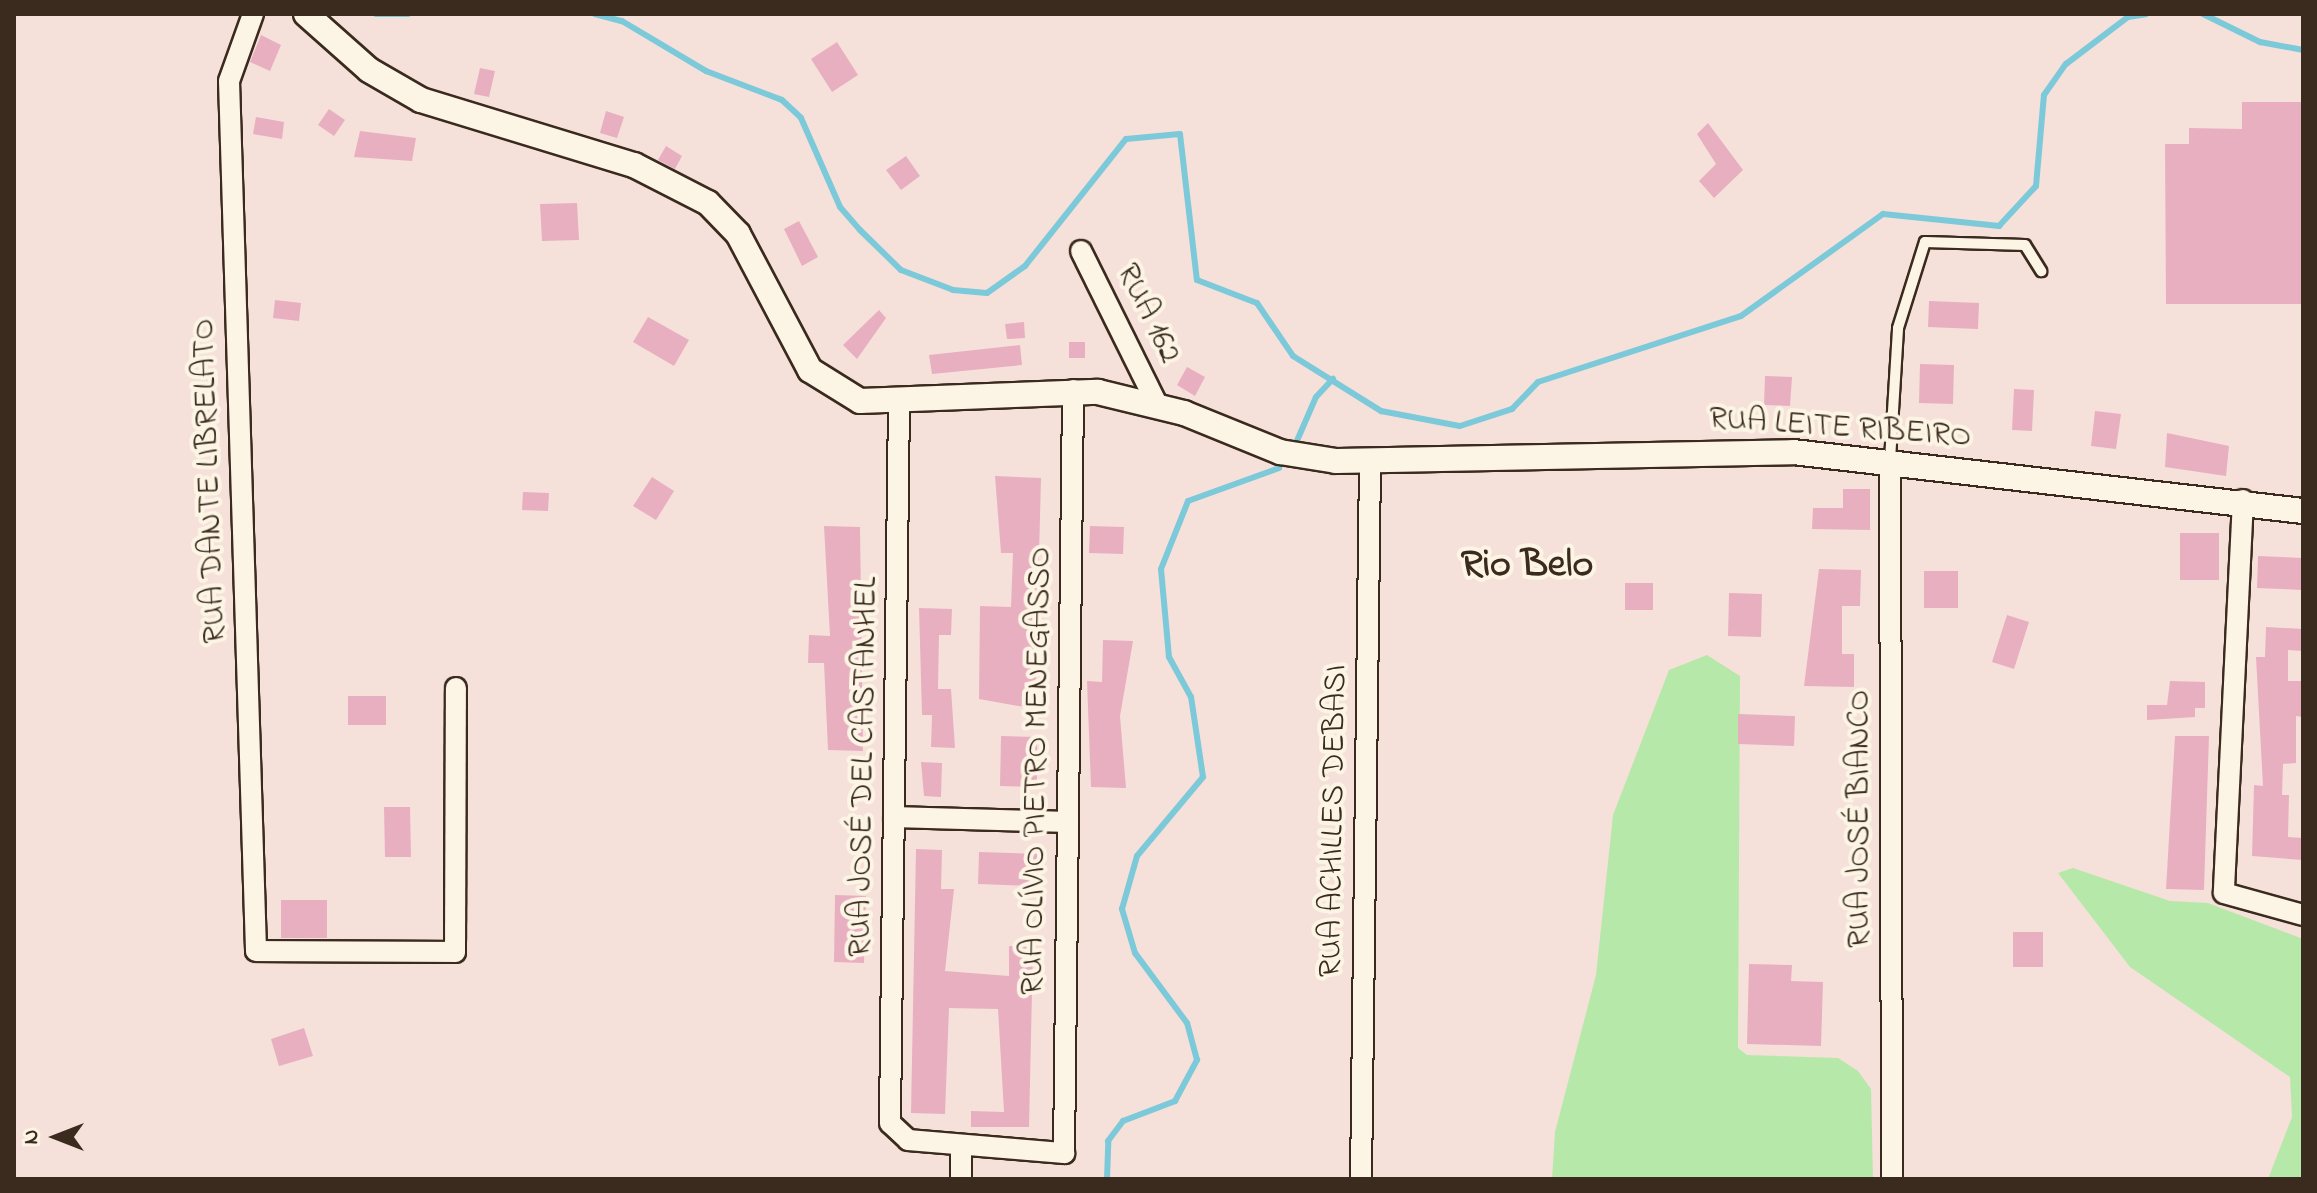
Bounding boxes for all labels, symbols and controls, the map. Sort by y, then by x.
street label: RUA 162 [1107,258,1187,370]
street label: RUA DANTE LIBRELATO [186,318,236,644]
street label: RUA LEITE RIBEIRO [1708,401,1972,457]
district label: Rio Belo [1461,542,1593,590]
street label: RUA OLÍVIO PIETRO MENEGASSO [1015,547,1061,995]
street label: RUA JOSÉ DEL CASTANHEL [842,577,888,957]
street label: RUA ACHILLES DEBASI [1313,664,1357,978]
street label: RUA JOSÉ BIANCO [1842,690,1880,948]
north arrow [16,1097,96,1177]
text: N [16,1130,48,1144]

